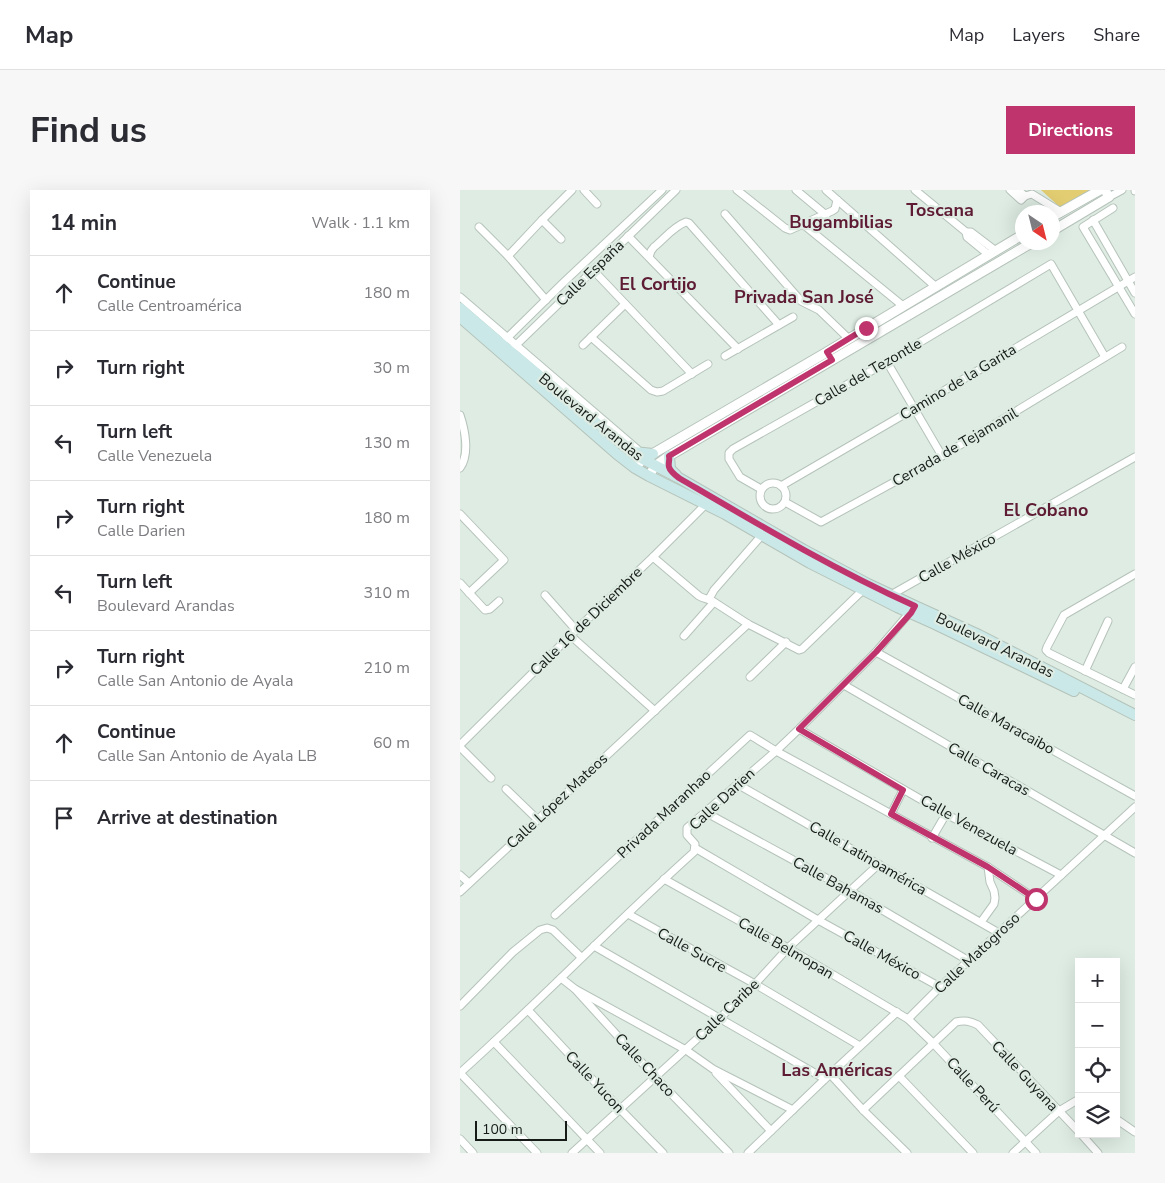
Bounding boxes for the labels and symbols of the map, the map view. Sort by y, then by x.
district label: Toscana [906,198,974,222]
north arrow [1015,205,1060,250]
district label: Bugambilias [789,210,893,234]
street label: Calle España [552,235,628,311]
district label: El Cortijo [619,272,697,296]
district label: Privada San José [734,285,874,309]
route end [855,317,878,340]
street label: Calle del Tezontle [811,333,925,411]
street label: Camino de la Garita [896,339,1020,425]
street label: Boulevard Arandas [535,369,647,465]
street label: Cerrada de Tejamanil [889,403,1022,491]
district label: El Cobano [1004,498,1088,522]
street label: Calle México [915,528,999,588]
street label: Calle 16 de Diciembre [526,562,646,680]
street label: Boulevard Arandas [933,608,1057,682]
street label: Calle Maracaibo [954,689,1058,759]
street label: Calle Caracas [944,737,1034,801]
street label: Calle López Mateos [502,749,612,853]
street label: Calle Darien [685,763,759,835]
street label: Privada Maranhao [613,765,715,863]
street label: Calle Venezuela [917,790,1021,860]
street label: Calle Latinoamérica [806,816,930,900]
street label: Calle Bahamas [789,852,887,918]
route start [1025,888,1048,911]
street label: Calle Matogroso [930,908,1024,998]
street label: Calle Belmopan [734,912,838,984]
street label: Calle Sucre [654,923,730,977]
street label: Calle México [840,925,924,985]
street label: Calle Caribe [691,974,763,1046]
street label: Calle Chaco [610,1029,680,1101]
street label: Calle Guyana [987,1036,1063,1116]
street label: Calle Yucon [561,1047,629,1117]
street label: Calle Perú [942,1053,1004,1117]
district label: Las Américas [781,1058,893,1082]
scale bar [475,1118,568,1141]

